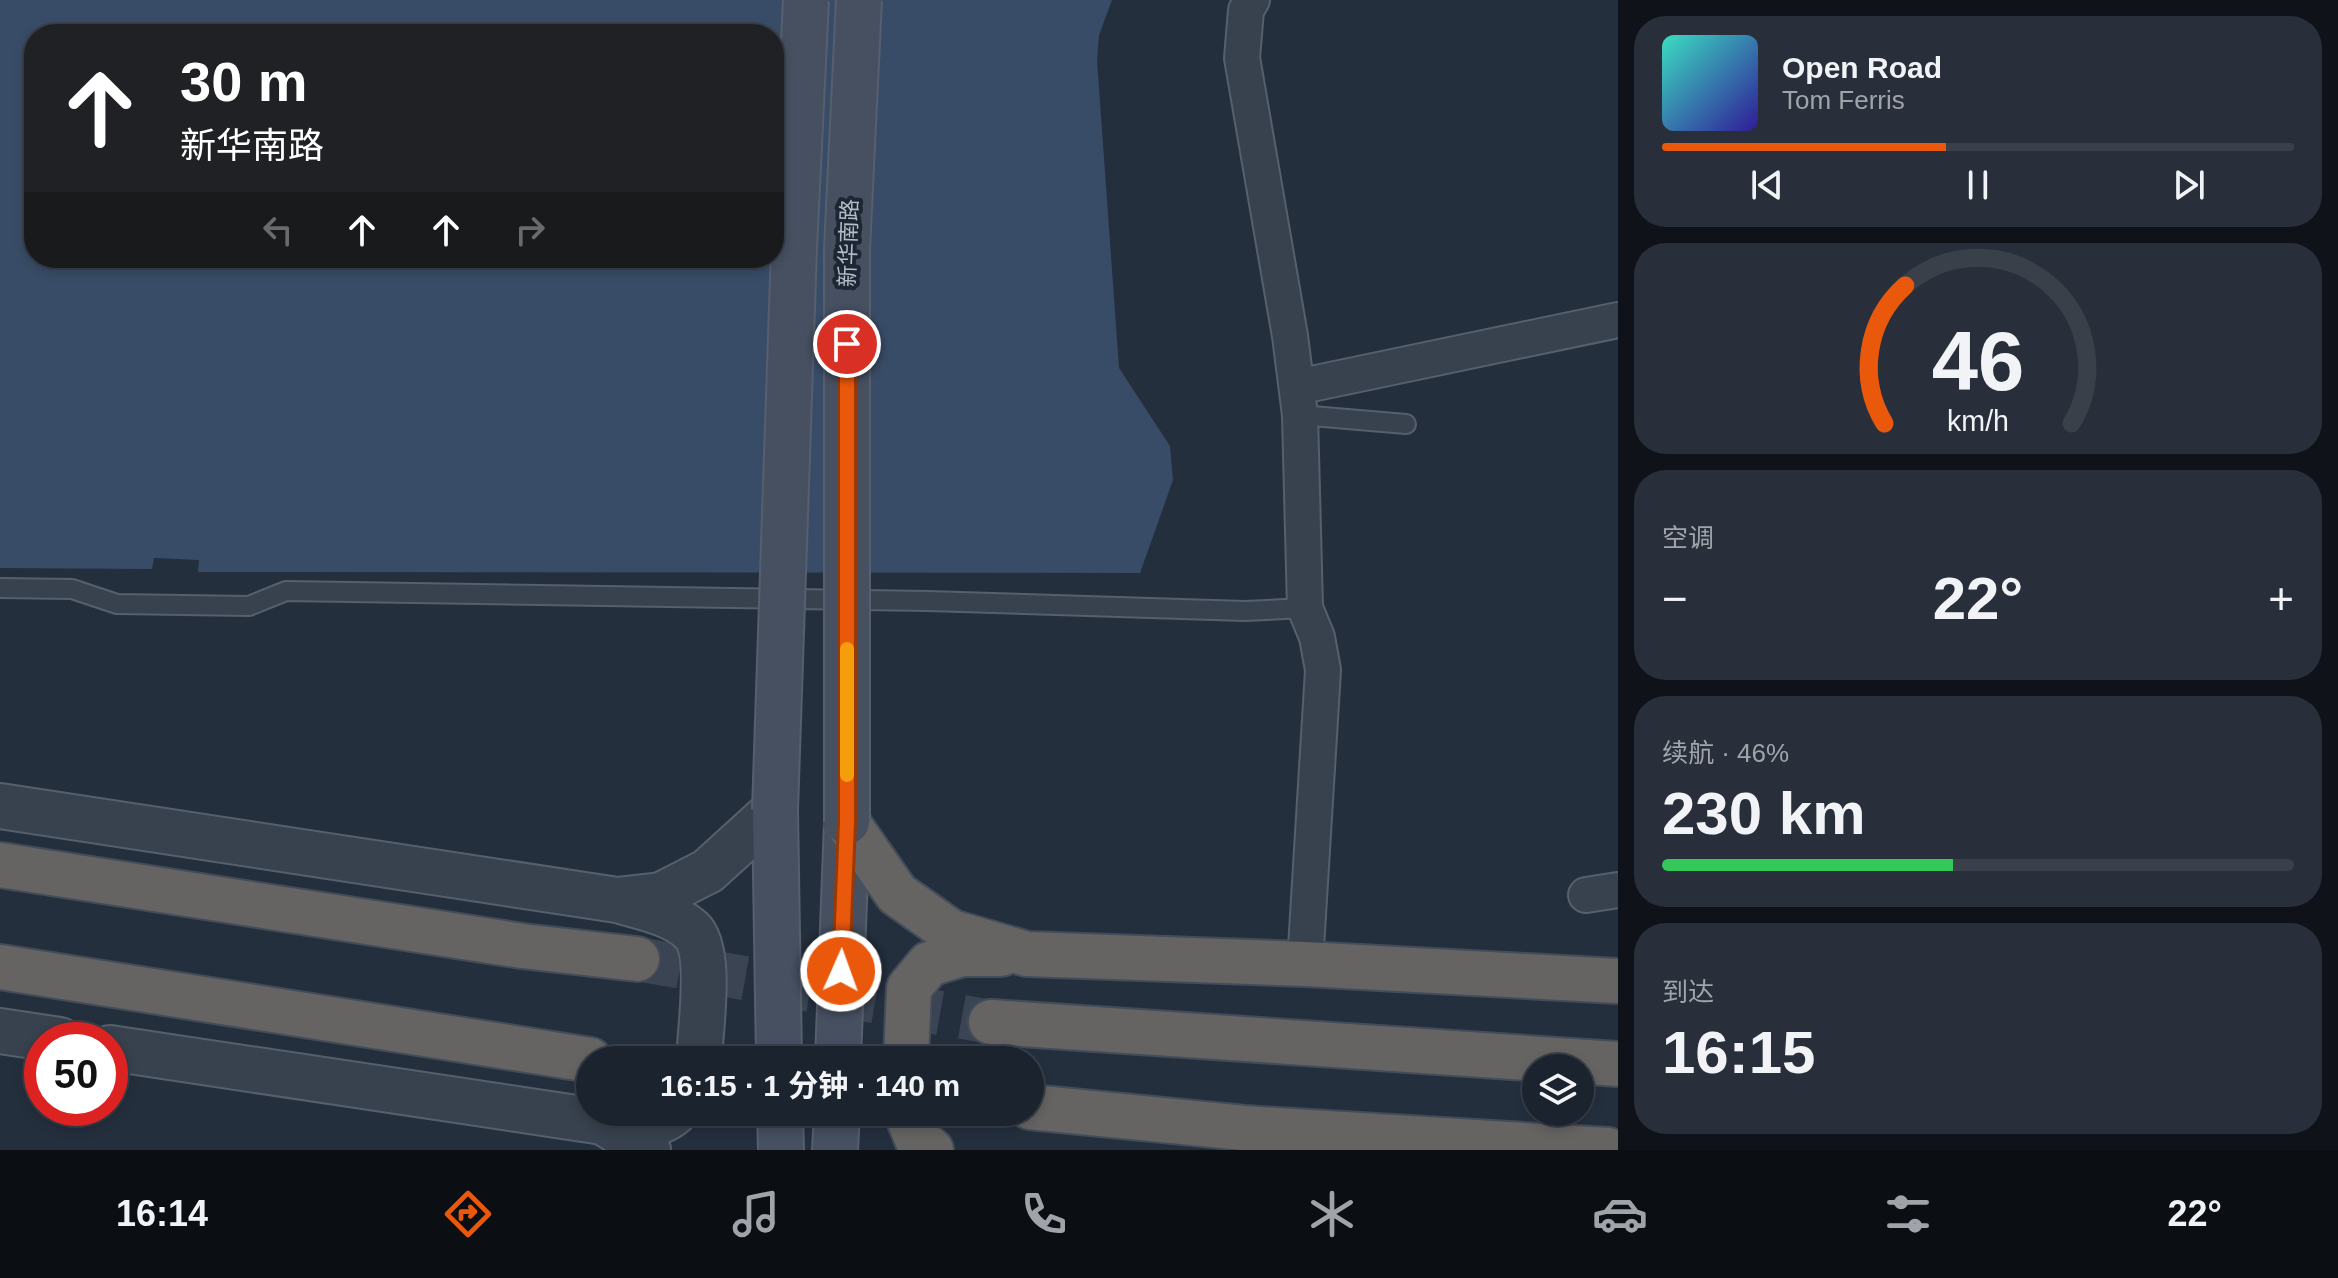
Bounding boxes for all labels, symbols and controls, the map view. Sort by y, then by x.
text: 30 m [180,50,308,113]
text: Open Road [1782,51,1942,84]
icon: ahead [48,56,152,160]
text: Tom Ferris [1782,85,1905,115]
text: 新华南路 [180,125,324,166]
icon: previous [1745,163,1789,207]
icon: pause [1956,163,2000,207]
icon: next [2167,163,2211,207]
street label: 新华南路 [834,199,863,287]
icon: left [256,208,300,252]
icon: ahead [340,208,384,252]
icon: ahead [424,208,468,252]
icon: right [508,208,552,252]
pin [813,310,881,378]
text: 46 [1932,315,2024,408]
icon: arrive [825,322,869,366]
text: km/h [1947,405,2009,437]
text: 空调 [1662,523,1714,553]
text: 22° [1933,565,2023,632]
text: − [1662,574,1688,623]
text: + [2268,574,2294,623]
text: 续航 · 46% [1662,738,1789,768]
text: 230 km [1662,780,1866,847]
position arrow [799,929,883,1013]
text: 到达 [1662,977,1714,1007]
text: 16:15 [1662,1019,1815,1086]
speed limit sign: 50 [24,1022,128,1126]
map controls [1522,1054,1594,1126]
button: layers [1522,1054,1594,1126]
text: 16:15 · 1 分钟 · 140 m [660,1069,960,1102]
icon: directions [440,1186,496,1242]
icon: music [728,1186,784,1242]
icon: phone [1016,1186,1072,1242]
icon: climate [1304,1186,1360,1242]
icon: car [1592,1186,1648,1242]
icon: filters [1880,1186,1936,1242]
text: 16:14 [116,1193,208,1234]
text: 22° [2167,1193,2222,1234]

